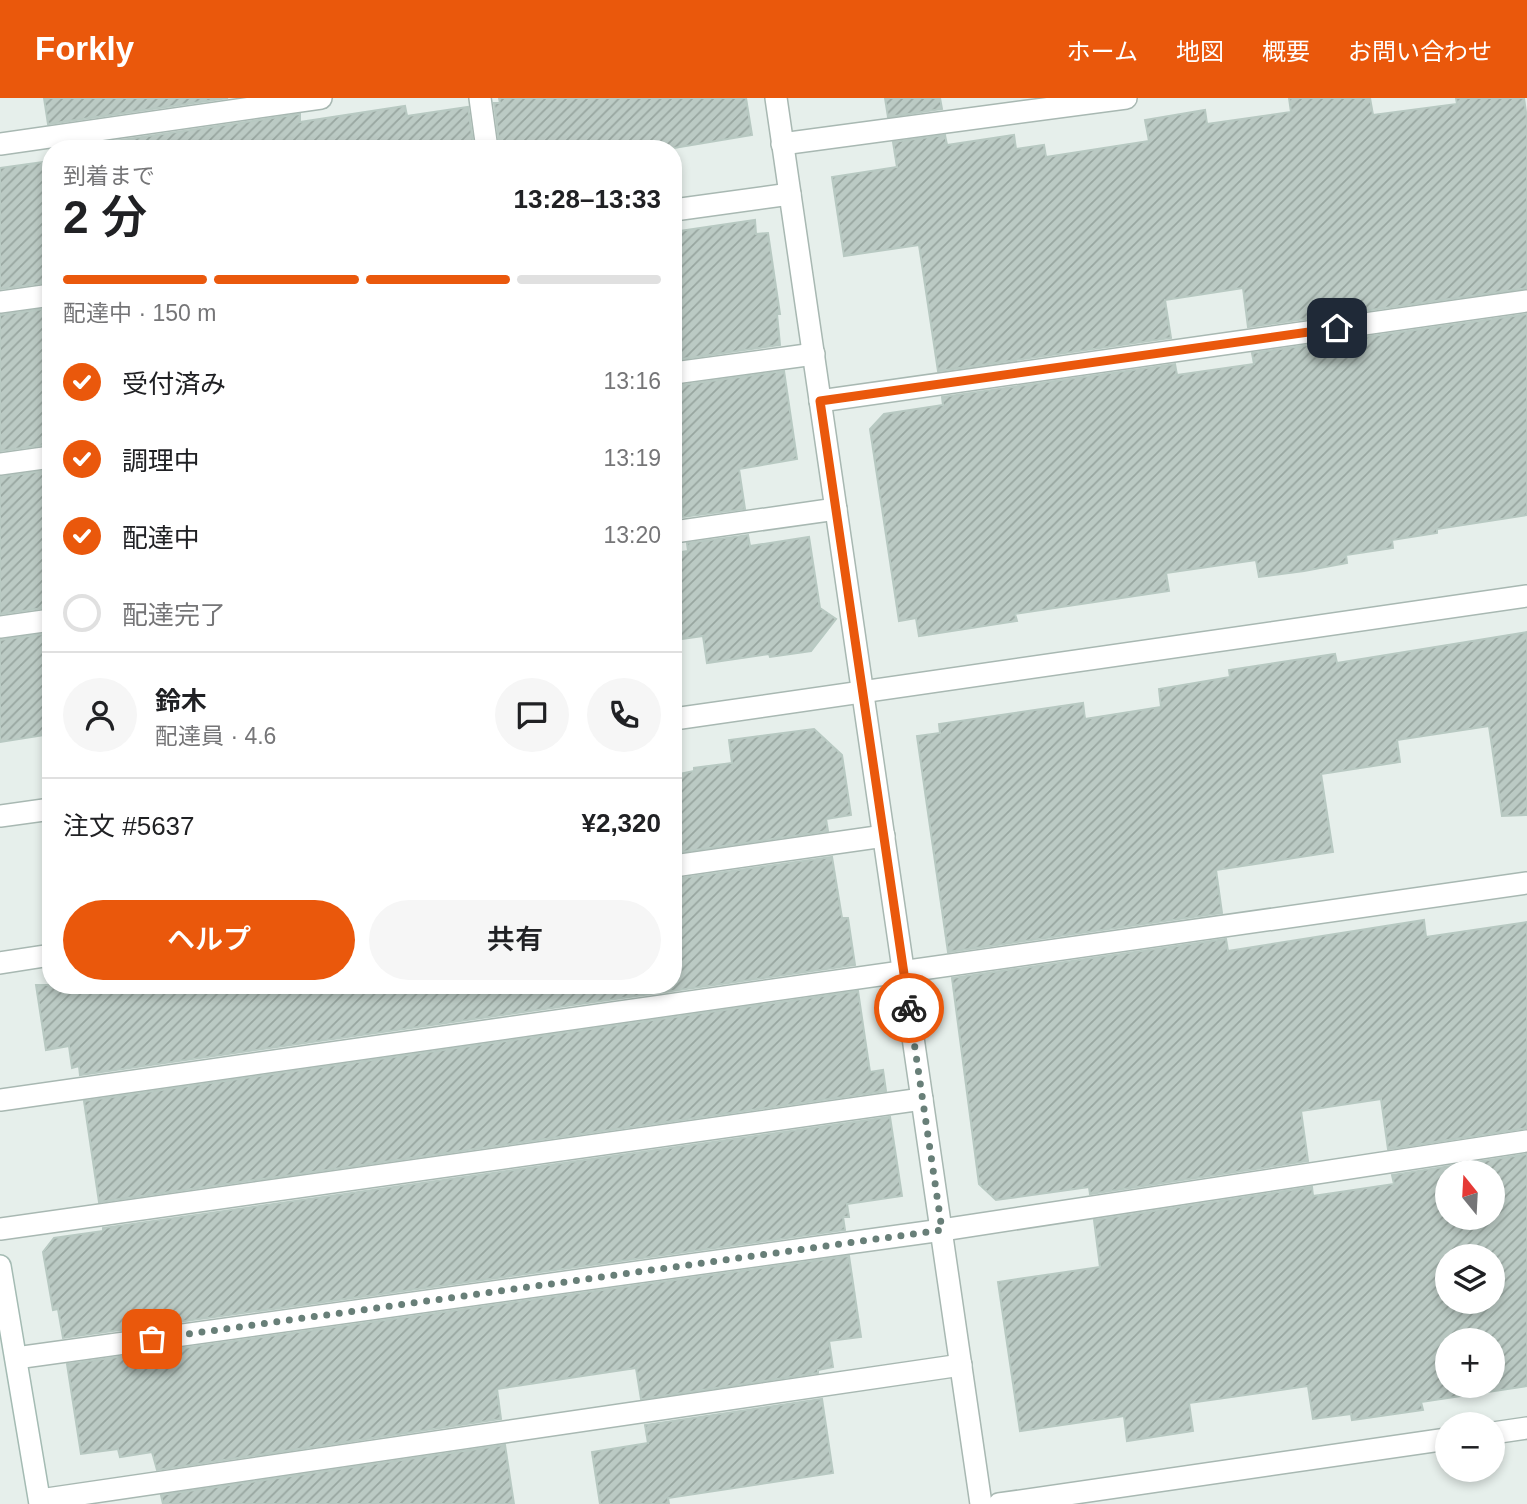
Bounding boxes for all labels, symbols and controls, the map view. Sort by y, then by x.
text: Forkly [35,30,134,67]
text: ホーム [1067,38,1138,65]
text: 地図 [1176,38,1224,65]
text: 概要 [1262,38,1310,65]
text: お問い合わせ [1348,38,1492,65]
text: 到着まで [63,163,155,189]
text: 13:28–13:33 [514,184,661,214]
text: 2 分 [63,191,147,243]
pin [1307,298,1367,358]
text: 配達中 · 150 m [63,300,216,326]
icon: home [1318,309,1356,347]
icon: check [63,363,101,401]
text: 13:16 [603,368,661,394]
text: 受付済み [122,369,226,399]
icon: check [63,440,101,478]
text: 13:19 [603,445,661,471]
text: 調理中 [122,446,200,476]
icon: check [63,517,101,555]
text: 13:20 [603,522,661,548]
text: 配達中 [122,523,200,553]
text: 配達完了 [122,600,226,630]
button: person [63,678,137,752]
button: chat [495,678,569,752]
button: phone [587,678,661,752]
text: 鈴木 [155,686,207,716]
text: 配達員 · 4.6 [155,723,276,749]
text: ¥2,320 [581,808,661,838]
text: 注文 #5637 [63,811,195,841]
button: ヘルプ [63,900,355,980]
button: 共有 [369,900,661,980]
courier [874,973,944,1043]
icon: bike [890,989,928,1027]
north arrow [1435,1160,1505,1230]
map controls [1435,1160,1505,1482]
button: layers [1435,1244,1505,1314]
pin [122,1309,182,1369]
icon: bag [133,1320,171,1358]
button: + [1435,1328,1505,1398]
button: − [1435,1412,1505,1482]

